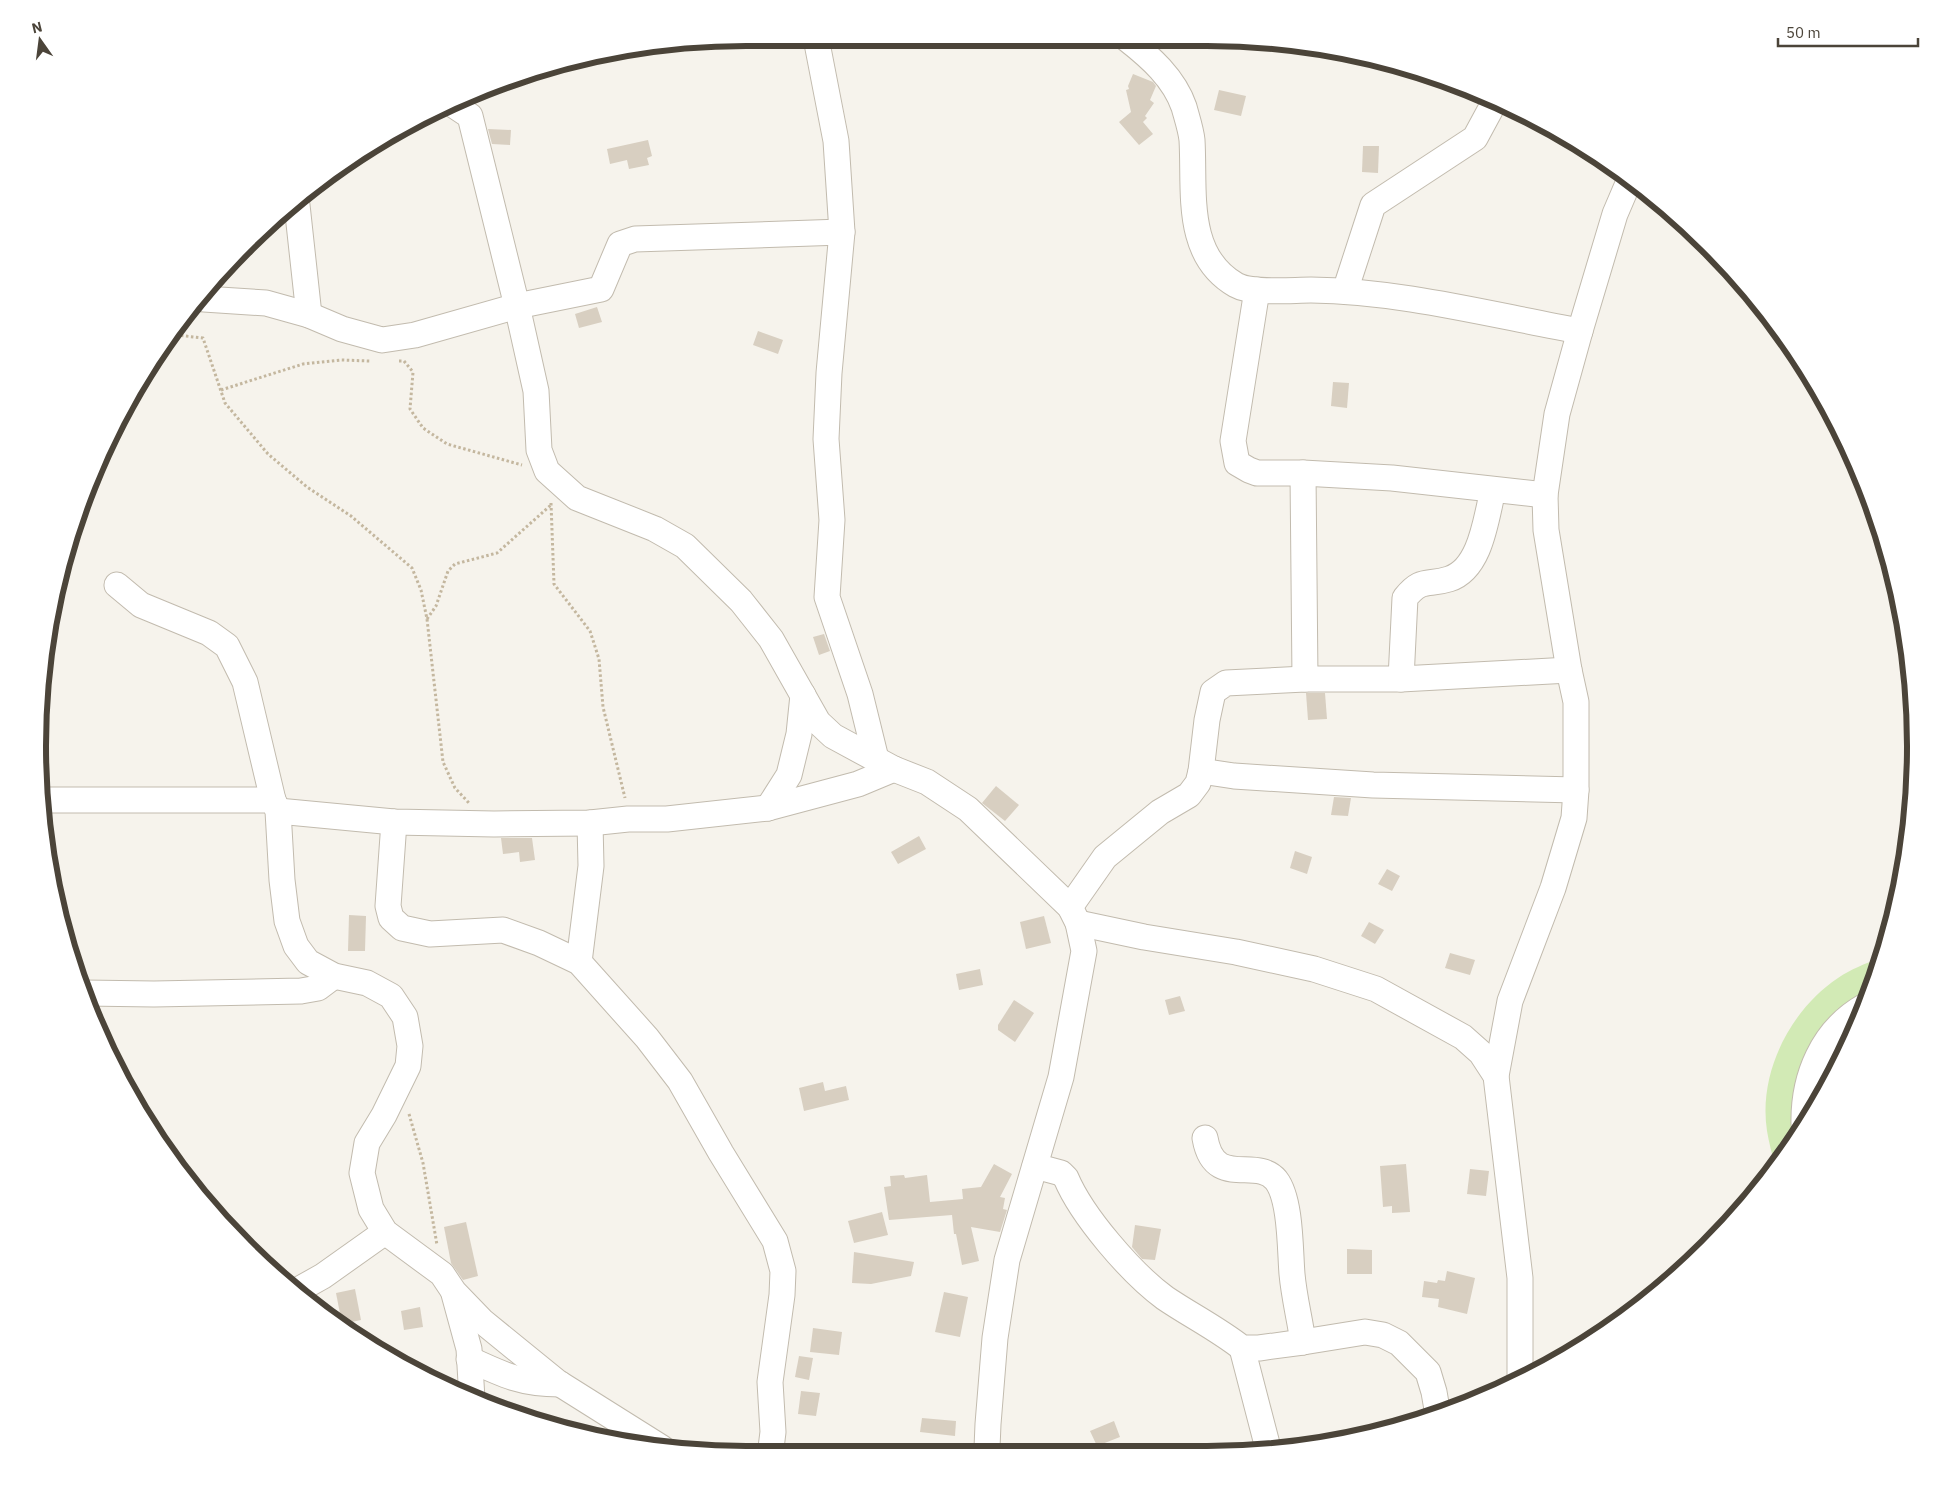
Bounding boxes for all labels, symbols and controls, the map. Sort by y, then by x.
north arrow [15,15,65,65]
scale bar [1778,15,1918,47]
text: N [30,17,44,37]
text: 50 m [1786,23,1821,42]

